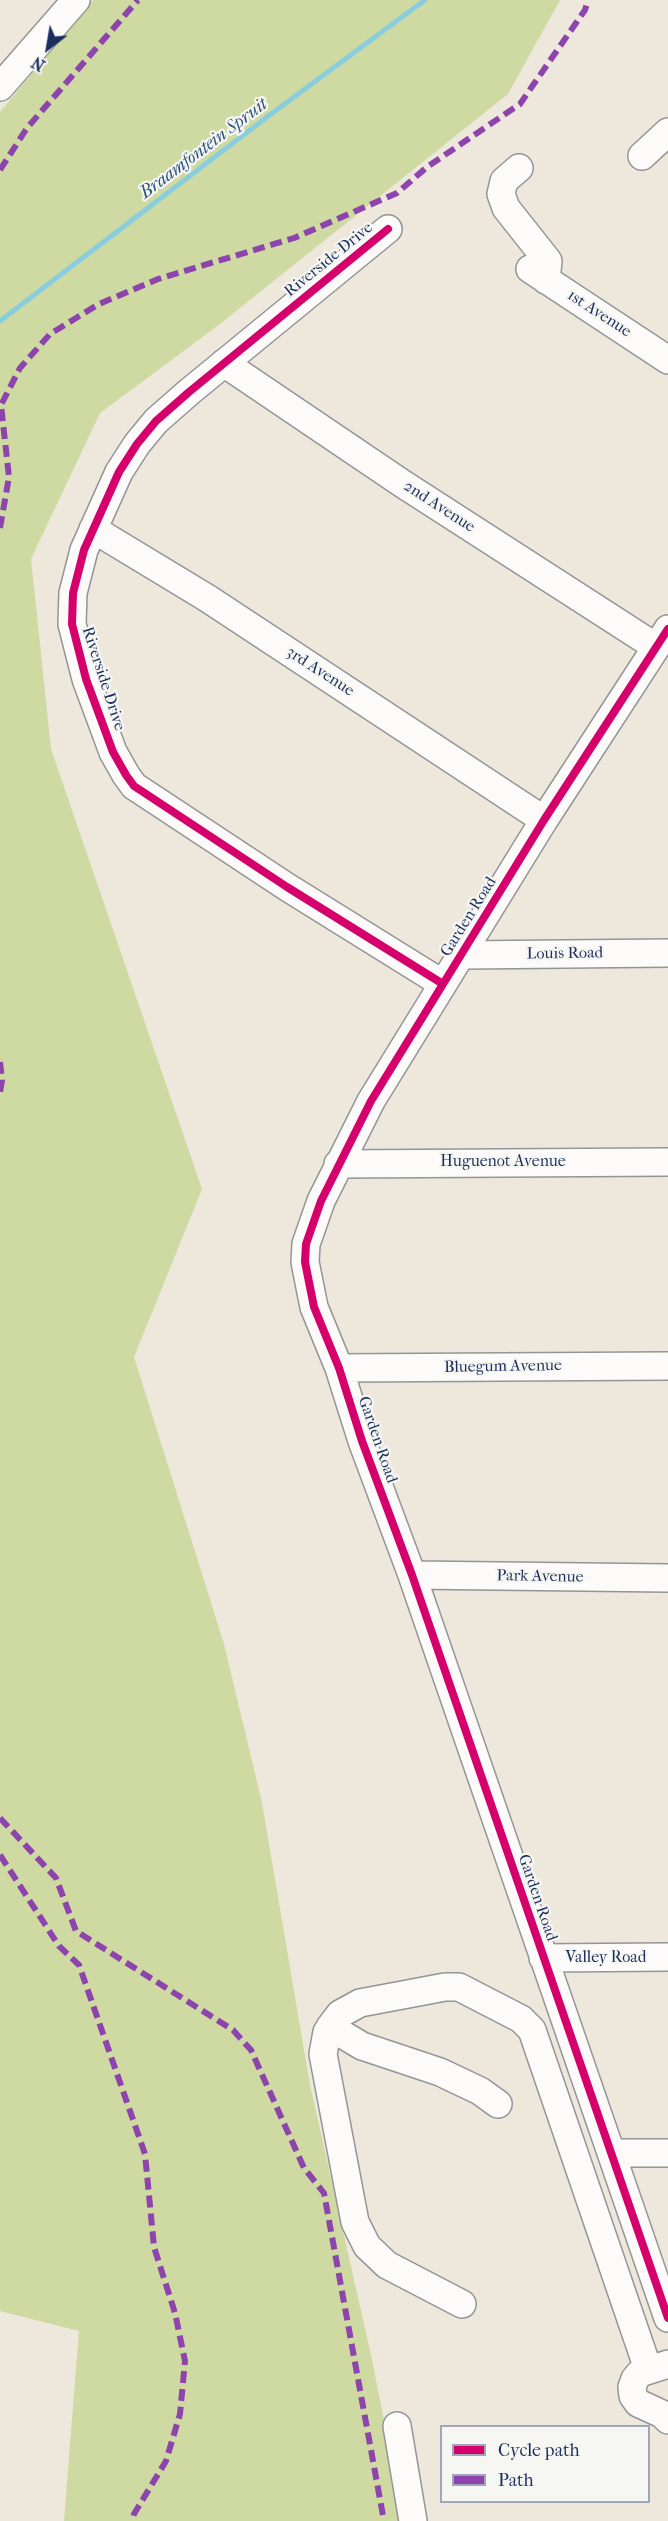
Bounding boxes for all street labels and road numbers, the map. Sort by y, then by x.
street label: Riverside Drive [281,219,377,301]
street label: 1st Avenue [563,286,635,342]
street label: 2nd Avenue [400,477,478,537]
street label: Riverside Drive [77,625,129,733]
street label: 3rd Avenue [283,643,357,701]
street label: Garden Road [437,874,501,960]
street label: Louis Road [527,944,603,964]
street label: Huguenot Avenue [440,1152,566,1172]
street label: Bluegum Avenue [444,1356,562,1378]
street label: Garden Road [353,1394,401,1486]
street label: Park Avenue [496,1567,584,1587]
street label: Garden Road [513,1852,561,1944]
street label: Valley Road [566,1948,646,1968]

